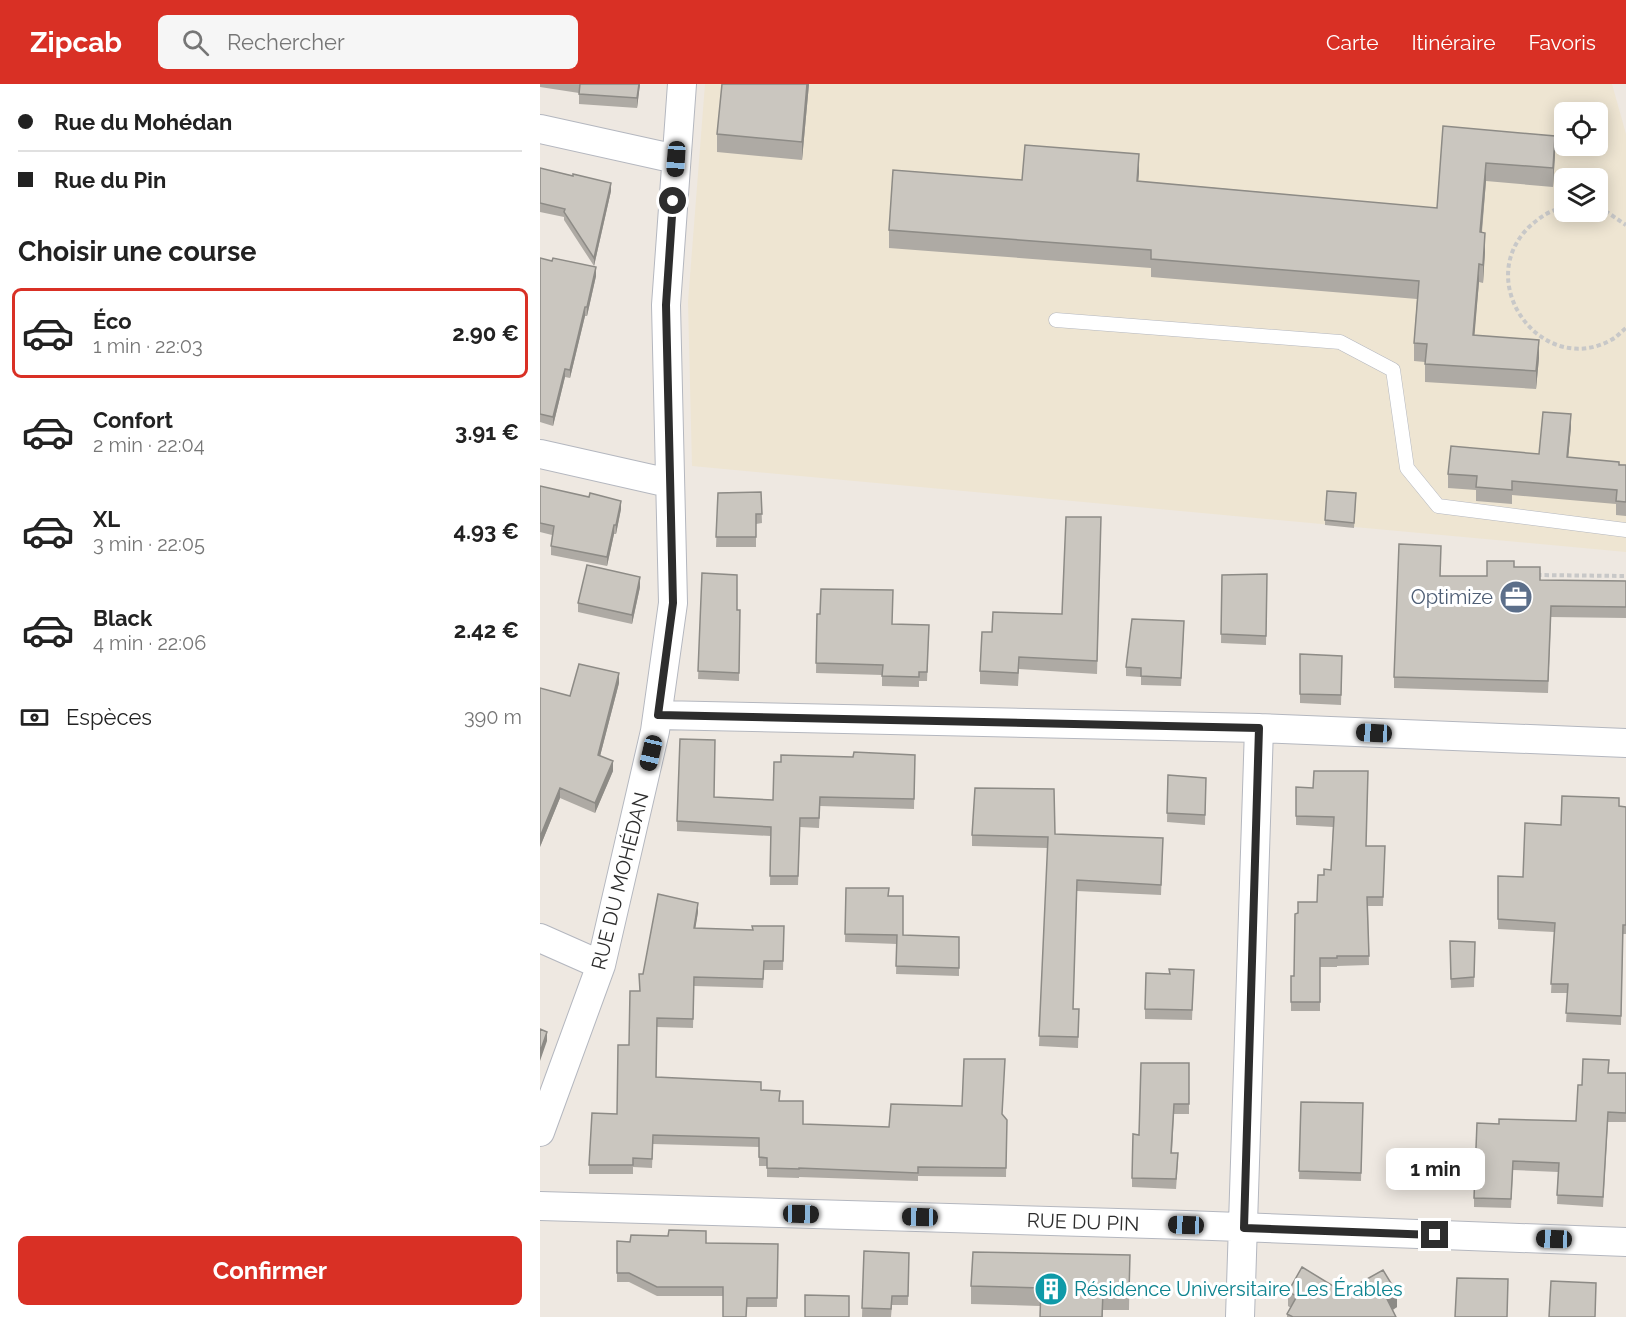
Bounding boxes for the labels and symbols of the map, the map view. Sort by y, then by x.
car [666,140,686,178]
route start [659,187,686,214]
office icon: Optimize [1498,579,1534,615]
place label: Optimize [1411,585,1493,609]
car [1356,723,1392,743]
car [638,733,664,773]
street label: RUE DU MOHÉDAN [586,790,654,972]
callout: 1 min [1386,1148,1484,1190]
car [783,1205,819,1223]
car [902,1208,938,1226]
street label: RUE DU PIN [1026,1208,1140,1236]
car [1168,1215,1204,1235]
route end [1421,1221,1448,1248]
car [1536,1229,1572,1249]
building icon: Résidence Universitaire Les Érables [1033,1271,1069,1307]
place label: Résidence Universitaire Les Érables [1074,1277,1403,1301]

